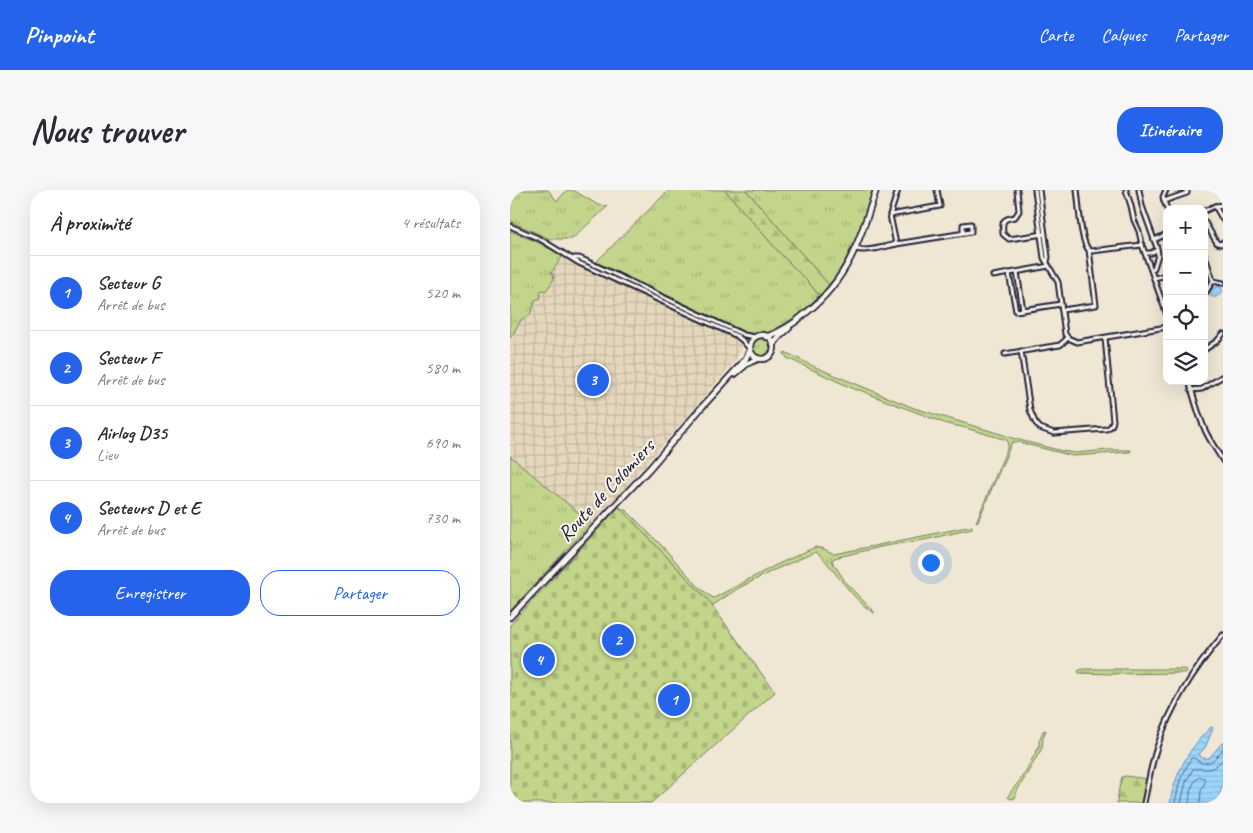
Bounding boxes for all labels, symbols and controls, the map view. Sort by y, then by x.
text: Pinpoint [25,20,94,50]
text: Carte [1039,24,1073,46]
text: Calques [1101,24,1146,46]
text: Partager [1174,24,1228,46]
button: Itinéraire [1117,107,1223,153]
text: Nous trouver [30,108,184,153]
map controls [1163,205,1208,385]
button: + [1163,205,1208,250]
text: À proximité [50,210,130,236]
text: 4 résultats [401,213,460,233]
button: − [1163,250,1208,295]
text: Secteur G [97,271,160,295]
text: 1 [62,283,70,303]
text: 520 m [426,283,460,303]
text: Arrêt de bus [97,295,164,315]
button: locate [1163,295,1208,340]
button: layers [1163,340,1208,385]
text: Secteur F [97,346,159,370]
text: 2 [62,358,70,378]
text: 580 m [426,358,460,378]
pin: 3 [577,361,609,399]
text: Arrêt de bus [97,370,164,390]
text: Airlog D35 [97,421,167,445]
street label: Route de Colomiers [552,432,661,547]
text: 3 [62,433,70,453]
text: 690 m [426,433,460,453]
text: Lieu [97,445,118,465]
text: Secteurs D et E [97,496,200,520]
text: 4 [62,508,70,528]
text: 730 m [426,508,460,528]
text: Arrêt de bus [97,520,164,540]
your location [918,550,944,576]
button: Enregistrer [50,570,250,616]
button: Partager [260,570,460,616]
pin: 2 [602,621,634,659]
pin: 4 [523,641,555,679]
pin: 1 [658,681,690,719]

